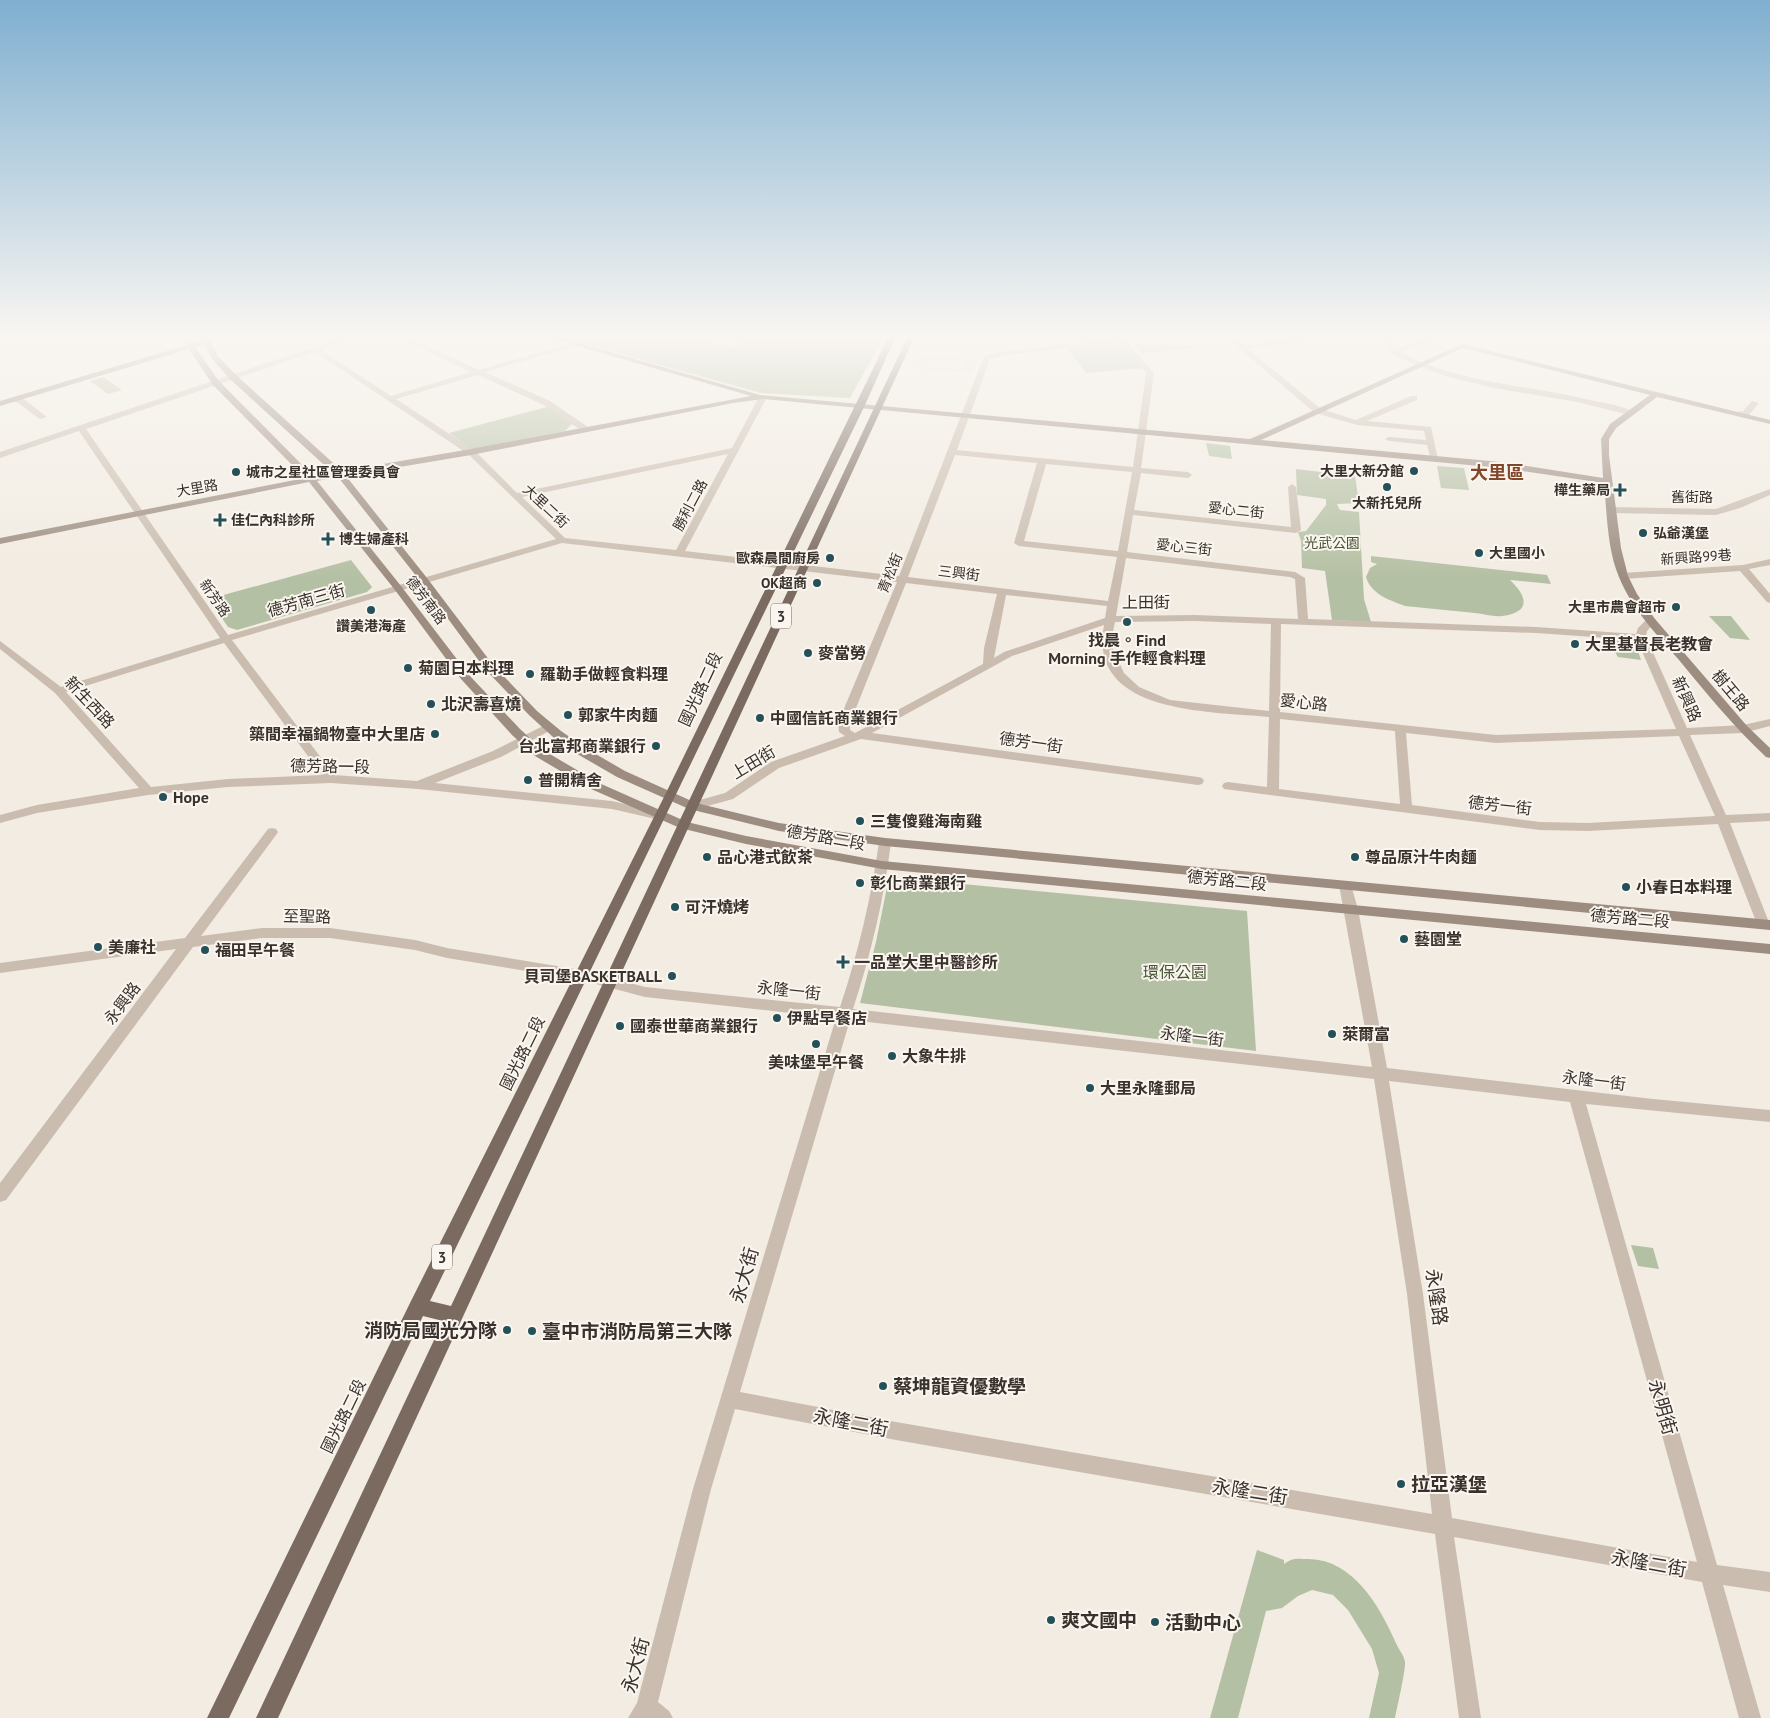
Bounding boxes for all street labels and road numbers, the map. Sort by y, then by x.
street label: 大里路 [175,475,219,501]
street label: 勝利二路 [669,476,711,534]
street label: 大里二街 [519,480,573,532]
street label: 舊街路 [1671,488,1713,506]
street label: 愛心二街 [1207,498,1265,522]
street label: 愛心三街 [1155,535,1213,559]
street label: 新興路99巷 [1660,546,1732,568]
street label: 青松街 [874,550,906,596]
street label: 三興街 [937,562,981,584]
street label: 德芳南路 [402,572,450,628]
street label: 新芳路 [196,576,234,620]
street label: 德芳南三街 [265,579,347,621]
street label: 上田街 [1122,592,1170,612]
road number: 3 [771,604,791,628]
street label: 國光路二段 [674,649,726,729]
street label: 樹王路 [1708,665,1754,715]
street label: 新生西路 [61,672,119,732]
street label: 新興路 [1668,673,1706,725]
street label: 愛心路 [1279,690,1329,714]
street label: 德芳一街 [998,728,1064,756]
street label: 上田街 [727,741,779,783]
street label: 德芳路一段 [290,755,370,777]
street label: 德芳一街 [1467,792,1533,818]
street label: 德芳路二段 [785,820,867,854]
street label: 德芳路二段 [1186,866,1268,894]
street label: 德芳路二段 [1589,905,1671,931]
street label: 至聖路 [283,906,331,926]
street label: 永隆一街 [756,977,822,1003]
street label: 永興路 [100,978,144,1028]
street label: 國光路二段 [495,1013,549,1093]
street label: 永隆一街 [1159,1022,1225,1050]
street label: 永隆一街 [1561,1066,1627,1094]
road number: 3 [432,1244,452,1270]
street label: 永大街 [725,1244,763,1306]
street label: 永隆路 [1421,1267,1453,1327]
street label: 國光路二段 [316,1376,370,1456]
street label: 永明街 [1644,1376,1682,1438]
street label: 永隆二街 [811,1403,891,1441]
street label: 永隆二街 [1211,1473,1289,1509]
street label: 永隆二街 [1609,1545,1689,1581]
street label: 永大街 [616,1634,654,1696]

